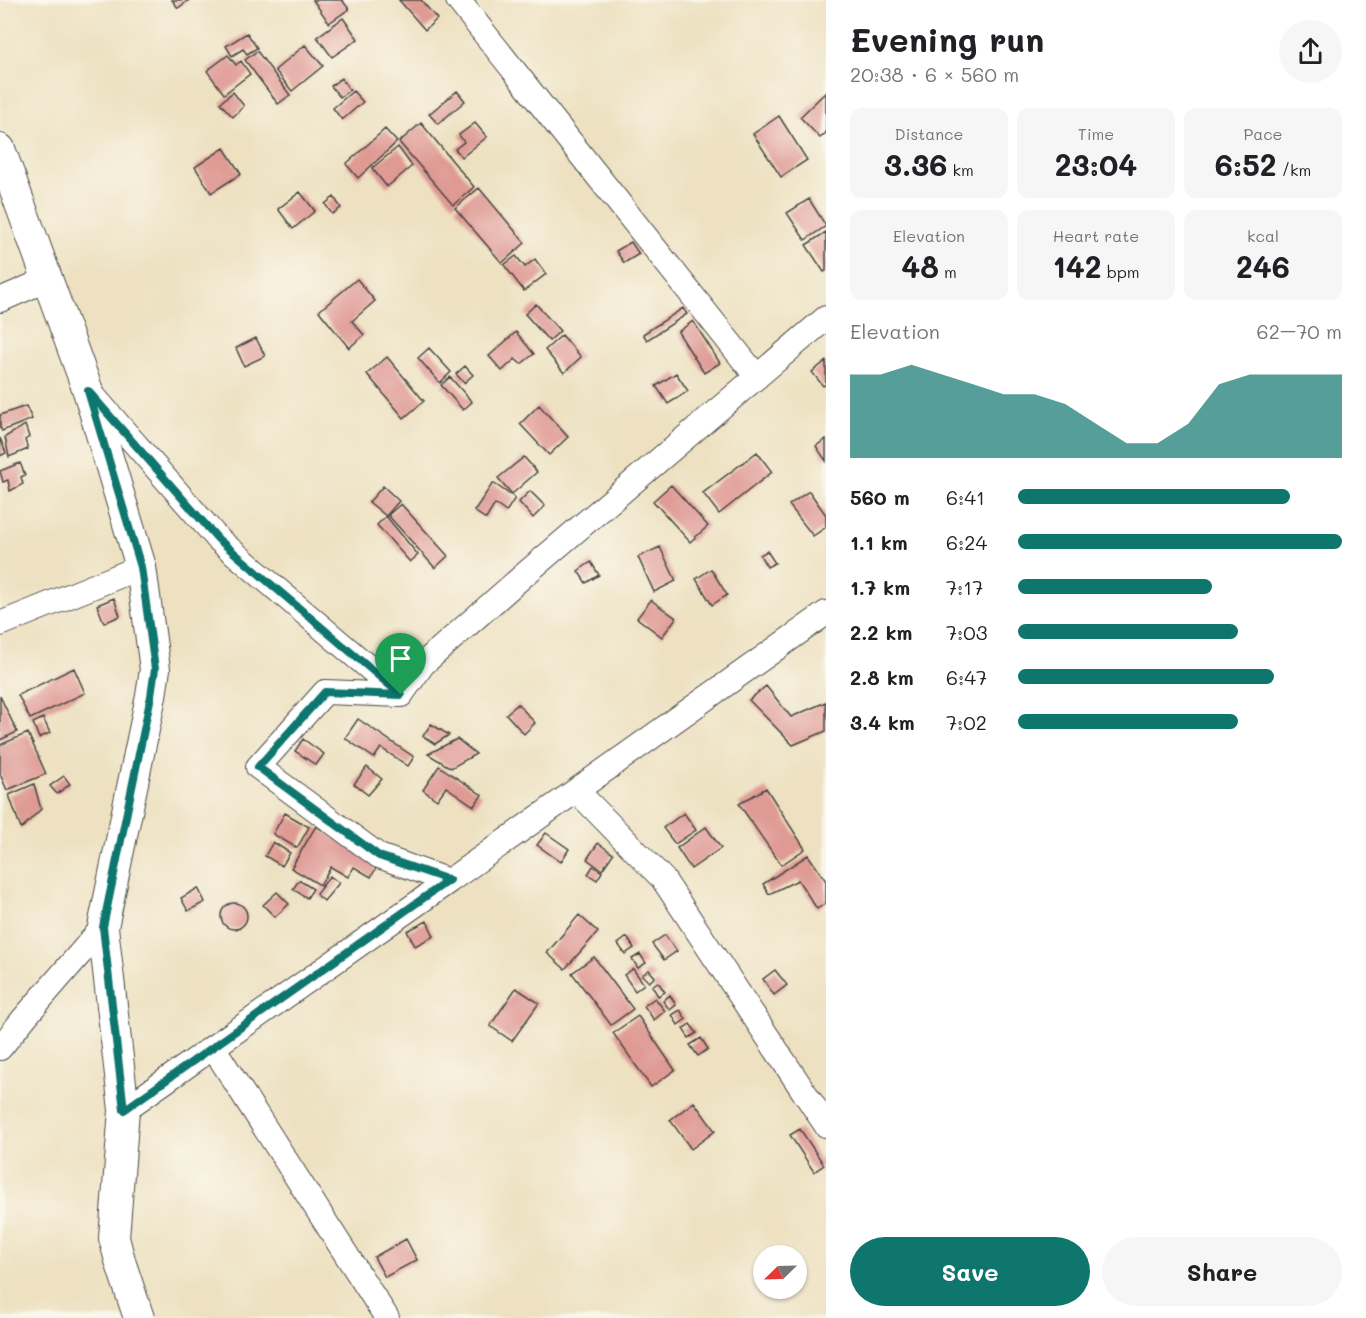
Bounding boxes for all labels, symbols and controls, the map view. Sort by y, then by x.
text: Evening run [850,17,1044,60]
button: share [1279,20,1342,83]
text: 20:38 · 6 × 560 m [850,61,1019,87]
text: Distance [895,123,963,144]
text: Time [1078,123,1114,144]
text: Pace [1243,123,1283,144]
text: 3.36 [884,144,948,184]
text: 23:04 [1055,144,1137,184]
text: 6:52 [1215,144,1277,184]
text: km [948,159,974,180]
text: /km [1277,159,1311,180]
text: Elevation [893,225,965,246]
text: Heart rate [1053,225,1139,246]
text: kcal [1247,225,1279,246]
text: 48 [901,246,939,286]
text: 142 [1052,246,1102,286]
text: 246 [1236,246,1290,286]
text: m [939,261,957,282]
text: bpm [1102,261,1140,282]
text: Elevation [850,318,940,344]
text: 62–70 m [1257,318,1342,344]
text: 560 m [850,484,910,510]
text: 6:41 [946,484,985,510]
text: 1.1 km [850,529,908,555]
text: 6:24 [946,529,987,555]
text: 1.7 km [850,574,910,600]
text: 7:17 [946,574,983,600]
text: 2.2 km [850,619,912,645]
text: 7:03 [946,619,987,645]
pin [375,633,426,695]
icon: arrive [384,642,417,675]
text: 2.8 km [850,664,914,690]
text: 6:47 [946,664,987,690]
text: 3.4 km [850,709,915,735]
text: 7:02 [946,709,987,735]
button: Save [850,1237,1090,1306]
button: Share [1102,1237,1342,1306]
north arrow [753,1245,807,1299]
map controls [753,1245,807,1299]

